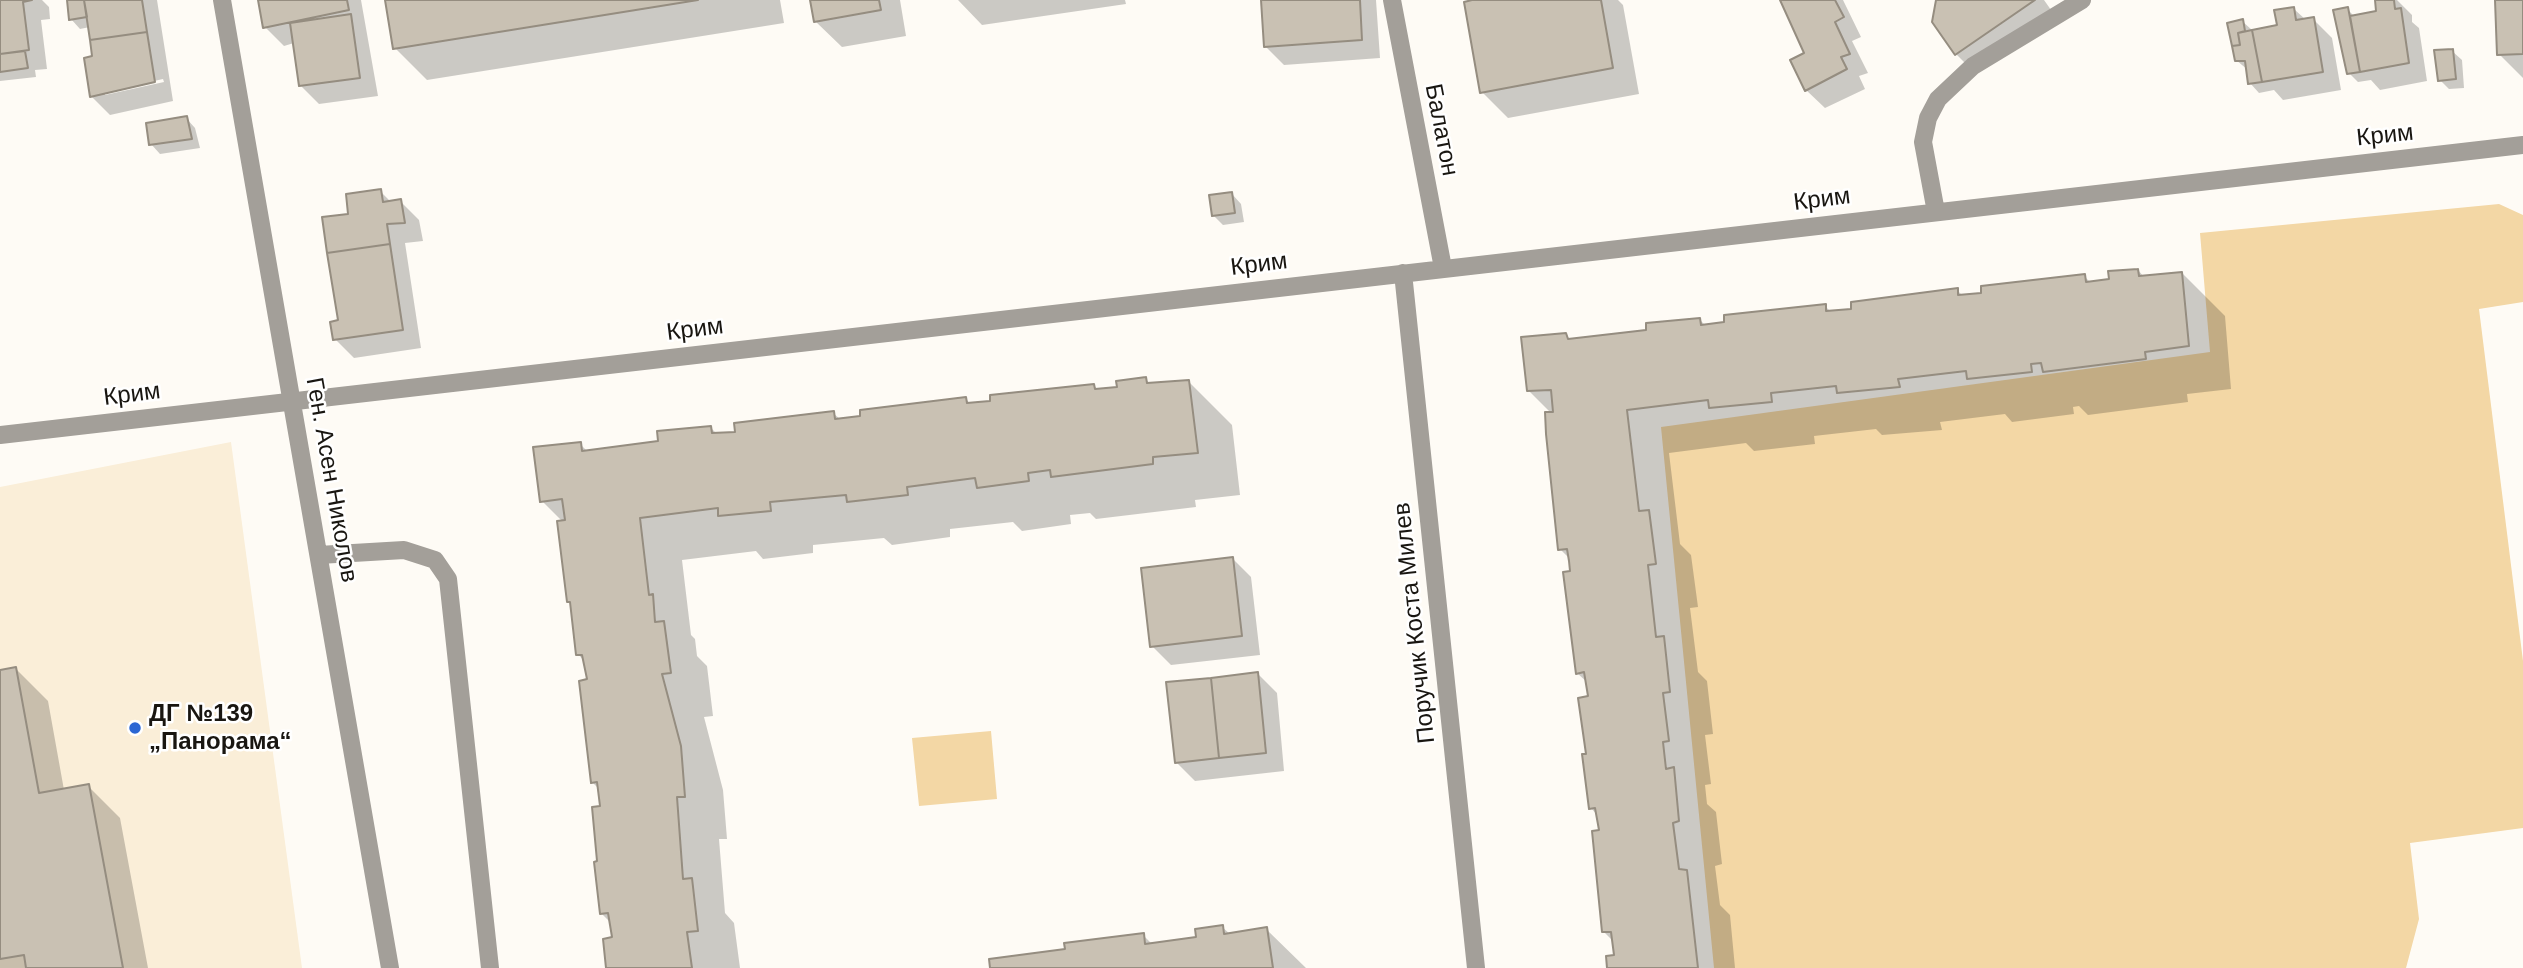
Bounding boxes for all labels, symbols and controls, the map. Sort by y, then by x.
street label: Балатон [1418,81,1464,179]
street label: Крим [2355,119,2415,153]
street label: Крим [1792,182,1852,218]
street label: Крим [1229,247,1289,283]
street label: Крим [665,312,725,348]
street label: Ген. Асен Николов [299,375,363,585]
street label: Крим [102,377,162,413]
street label: Поручик Коста Милев [1388,501,1442,745]
place label: ДГ №139 „Панорама“ [149,700,292,756]
marker: ДГ №139 „Панорама“ [127,720,143,736]

